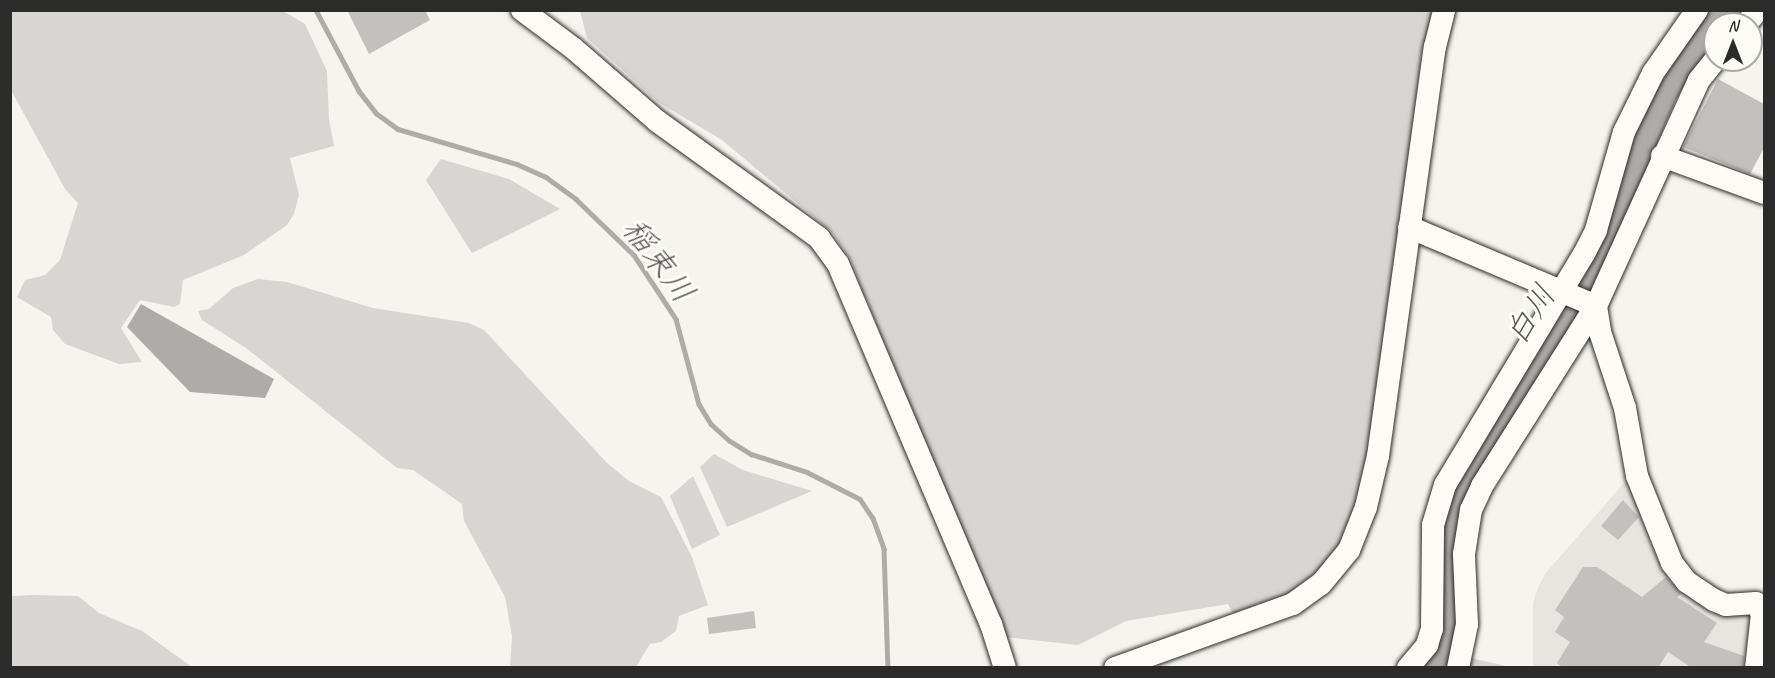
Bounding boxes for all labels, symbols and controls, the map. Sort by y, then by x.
north arrow [1703,12,1763,72]
text: N [1728,16,1738,36]
water label: 稲束川 [614,211,702,311]
water label: 白川 [1497,278,1565,352]

